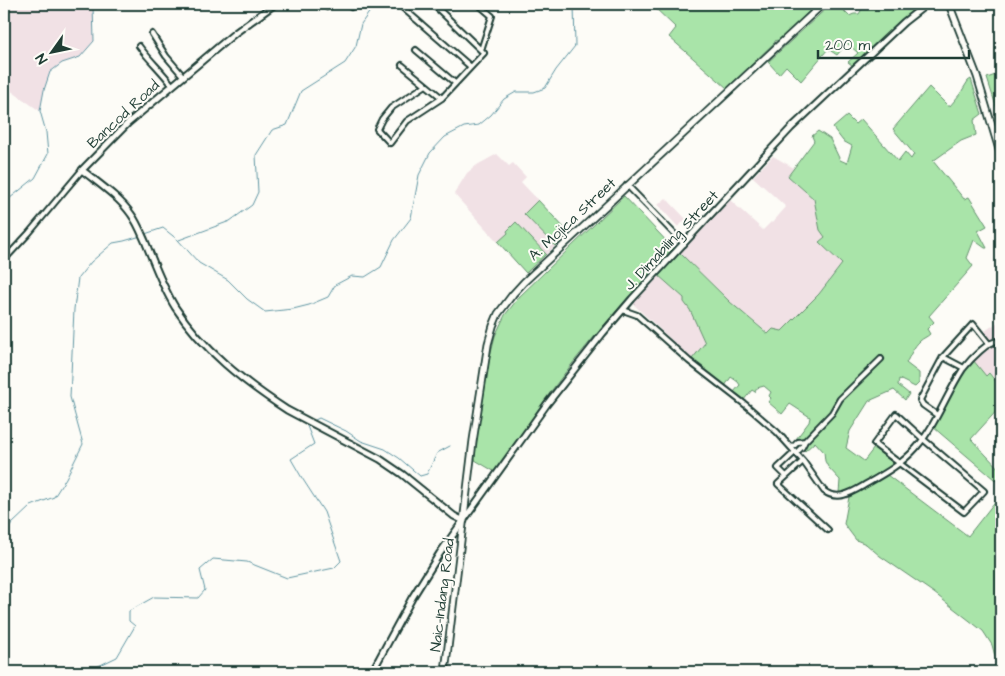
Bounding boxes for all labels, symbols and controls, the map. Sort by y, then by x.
north arrow [28,28,78,78]
scale bar [818,28,969,60]
text: 200 m [825,35,871,56]
text: N [31,49,53,68]
street label: Bancod Road [83,75,164,153]
street label: A. Mojica Street [524,173,621,266]
street label: J. Dimabiling Street [619,186,724,296]
street label: Naic–Indang Road [425,537,461,653]

